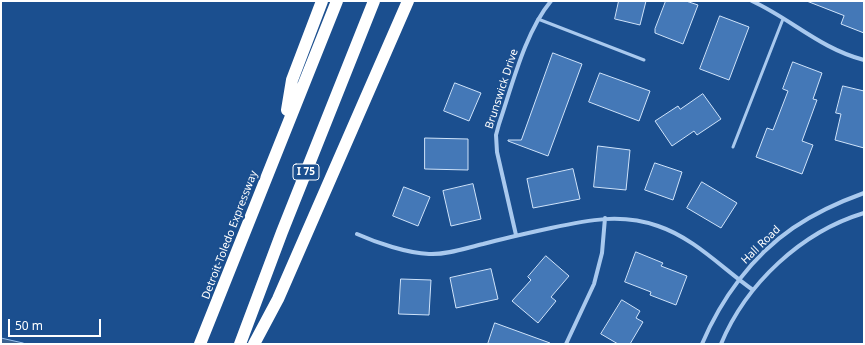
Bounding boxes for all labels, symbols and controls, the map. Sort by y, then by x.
street label: Brunswick Drive [483,47,521,131]
road number: I 75 [293,164,319,180]
street label: Detroit-Toledo Expressway [199,169,261,301]
street label: Hall Road [739,223,783,267]
scale bar [10,311,103,337]
text: 50 m [15,317,43,334]

